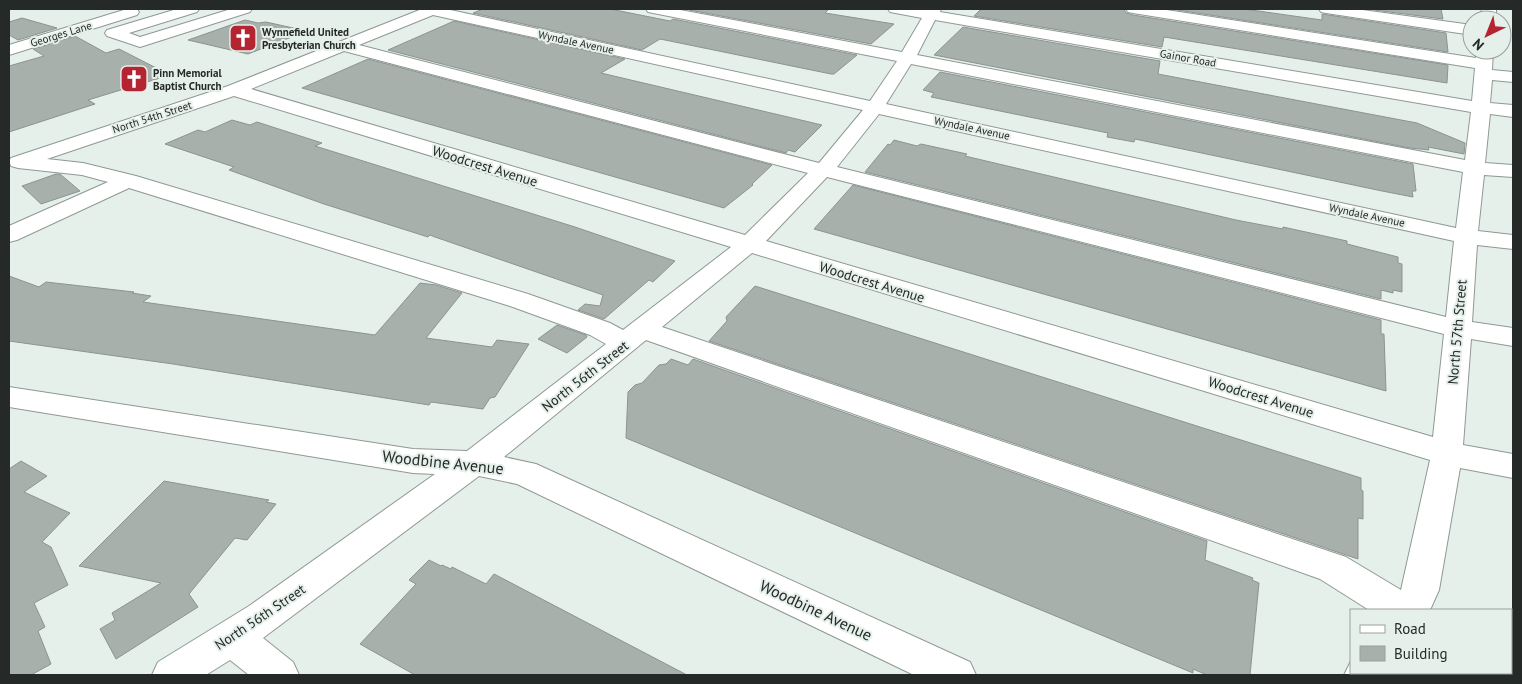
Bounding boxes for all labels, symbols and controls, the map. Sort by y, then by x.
north arrow [1462,10,1512,60]
street label: Georges Lane [29,18,94,50]
church icon: Wynnefield United Presbyterian Church [228,23,258,53]
place label: Wynnefield United Presbyterian Church [262,25,356,52]
street label: Wyndale Avenue [537,27,616,57]
text: N [1469,35,1488,54]
street label: Gainor Road [1159,46,1217,70]
church icon: Pinn Memorial Baptist Church [119,64,149,94]
place label: Pinn Memorial Baptist Church [153,66,222,93]
street label: North 54th Street [110,97,194,136]
street label: Wyndale Avenue [933,113,1012,143]
street label: Woodcrest Avenue [430,141,540,191]
street label: Wyndale Avenue [1328,200,1407,230]
street label: Woodcrest Avenue [817,257,927,307]
street label: North 57th Street [1443,279,1471,385]
street label: North 56th Street [538,336,632,416]
street label: Woodcrest Avenue [1206,372,1316,422]
street label: Woodbine Avenue [381,446,505,478]
street label: Woodbine Avenue [757,575,875,645]
street label: North 56th Street [211,580,309,654]
legend [1350,609,1512,674]
text: Road [1394,619,1426,638]
text: Building [1394,644,1448,663]

